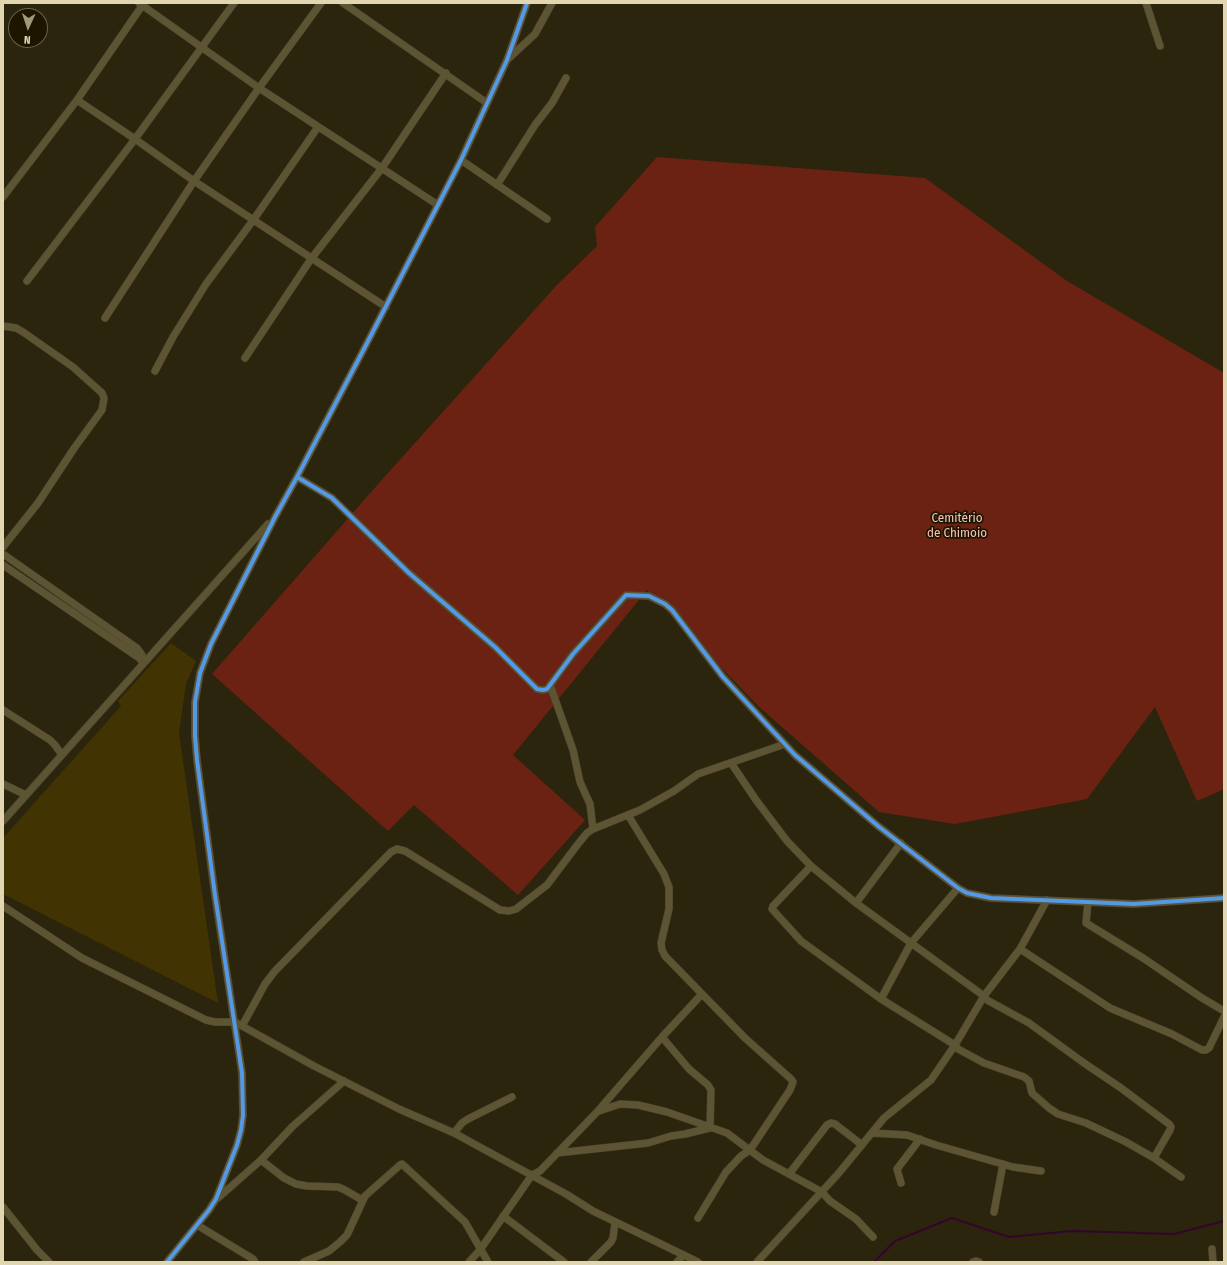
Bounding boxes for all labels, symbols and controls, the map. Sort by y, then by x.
north arrow [8,8,48,48]
text: N [24,33,31,46]
park label: Cemitério de Chimoio [927,510,987,541]

